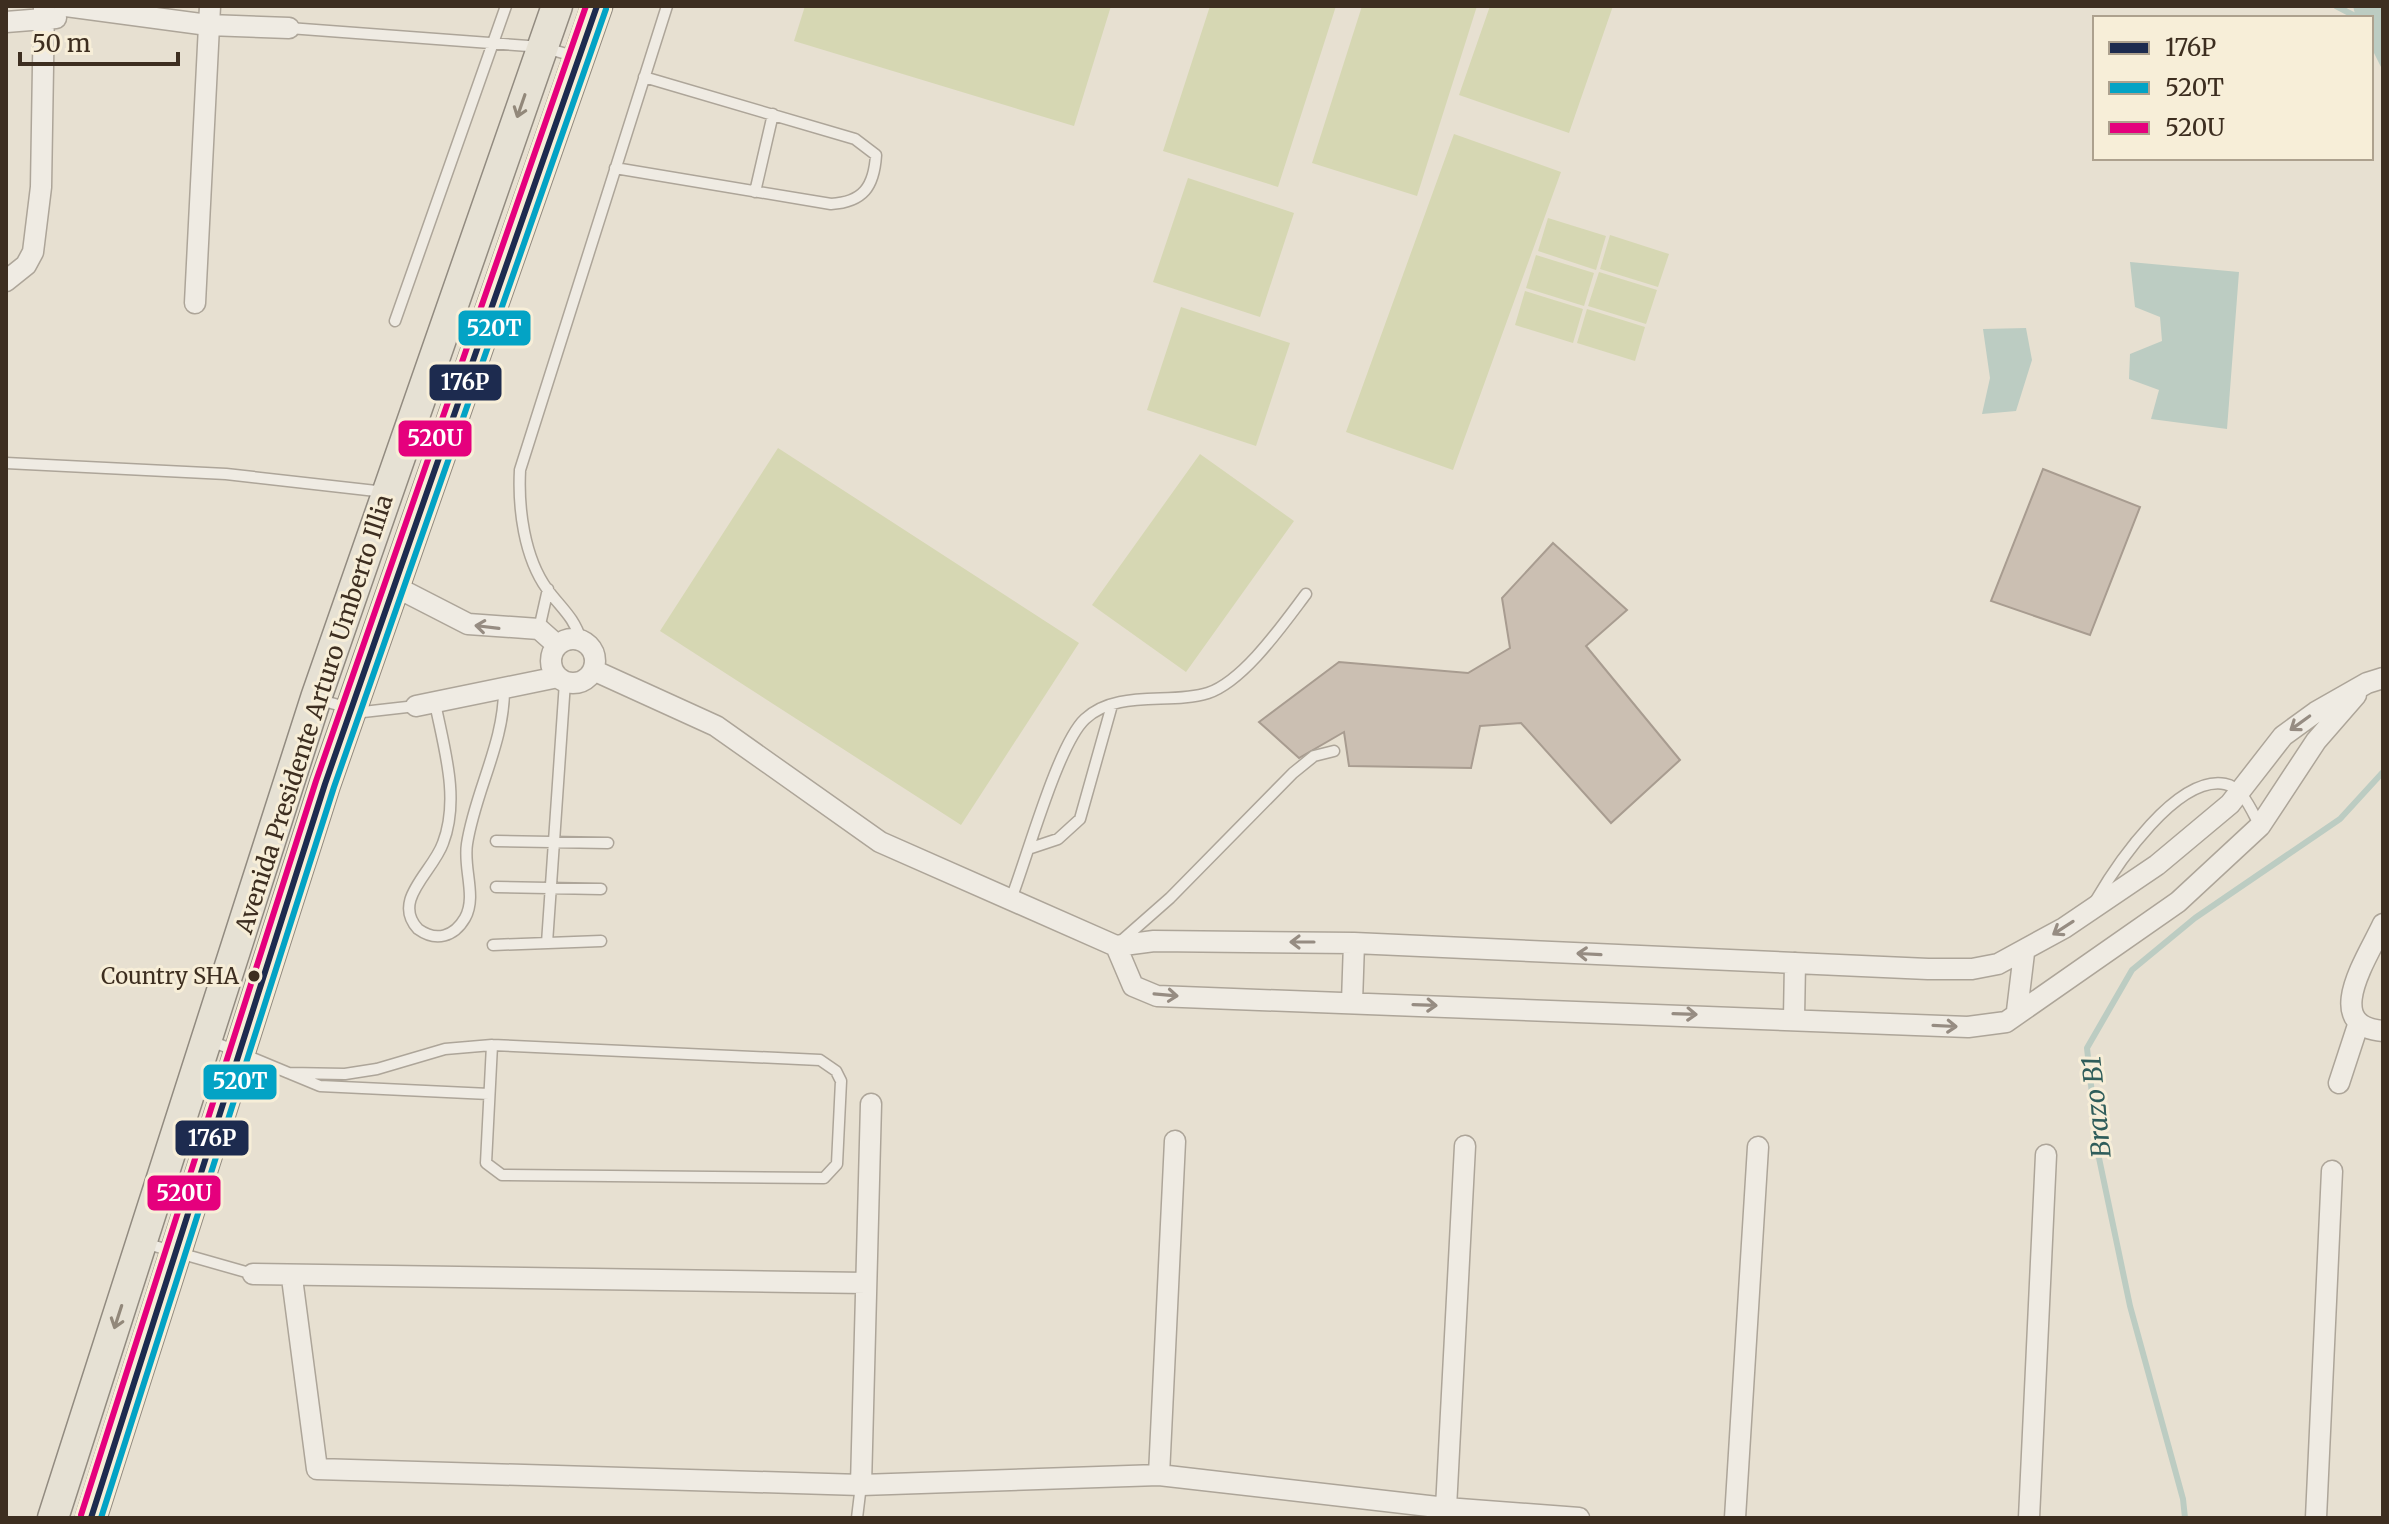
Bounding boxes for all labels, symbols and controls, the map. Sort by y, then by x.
scale bar [20,16,178,66]
legend [2093,16,2373,160]
text: 50 m [32,28,91,59]
text: 176P [2165,32,2216,63]
text: 520T [2165,72,2224,103]
one-way arrow [513,93,528,118]
text: 520U [2165,112,2225,143]
line badge: 520T [457,309,532,347]
text: 520T [466,314,522,342]
line badge: 176P [428,363,503,402]
text: 176P [441,368,490,396]
line badge: 520U [397,419,473,458]
text: 520U [407,424,463,452]
street label: Avenida Presidente Arturo Umberto Illia [228,491,400,938]
one-way arrow [475,619,500,634]
one-way arrow [2290,715,2311,732]
one-way arrow [2052,921,2075,937]
one-way arrow [1289,934,1316,950]
one-way arrow [1576,946,1603,961]
place label: Country SHA [101,962,239,990]
marker: Country SHA [246,968,262,984]
one-way arrow [1152,988,1179,1003]
one-way arrow [1411,997,1438,1012]
one-way arrow [1671,1007,1698,1022]
one-way arrow [1931,1018,1958,1033]
water label: Brazo B1 [2074,1055,2118,1159]
line badge: 520T [202,1063,278,1101]
text: 520T [212,1067,268,1095]
line badge: 176P [174,1119,250,1157]
text: 176P [188,1124,237,1152]
line badge: 520U [146,1174,222,1212]
text: 520U [156,1179,212,1207]
one-way arrow [110,1304,124,1329]

